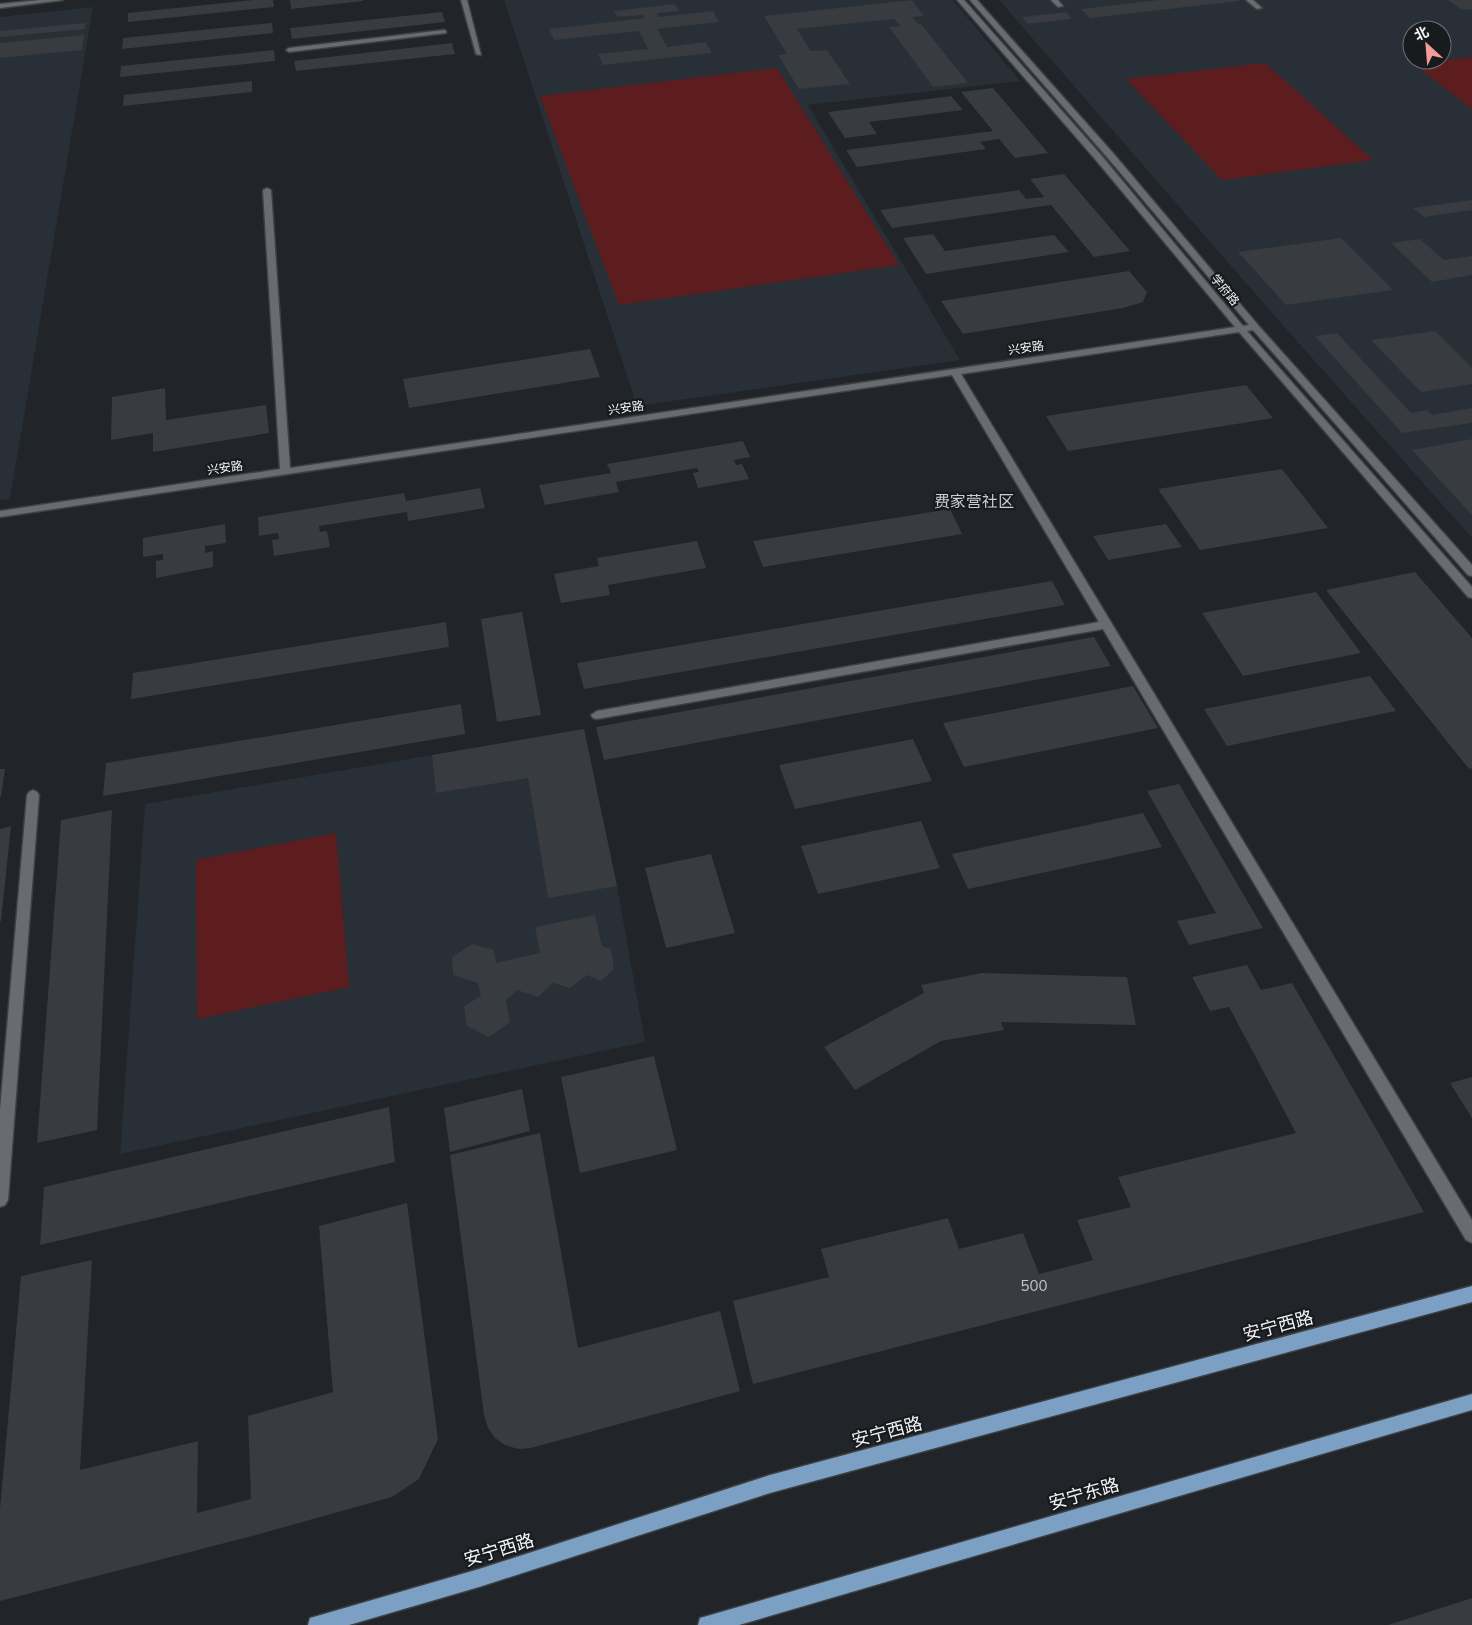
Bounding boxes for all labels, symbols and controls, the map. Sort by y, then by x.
north arrow [1402,20,1452,70]
text: 北 [1411,22,1432,44]
street label: 学府路 [1208,271,1243,308]
street label: 兴安路 [1007,338,1045,357]
street label: 兴安路 [607,398,645,417]
street label: 兴安路 [206,458,244,477]
district label: 费家营社区 [934,491,1014,511]
house number: 500 [1020,1276,1048,1295]
street label: 安宁西路 [1240,1305,1316,1346]
street label: 安宁西路 [849,1411,925,1452]
street label: 安宁东路 [1046,1473,1122,1514]
street label: 安宁西路 [461,1528,537,1571]

